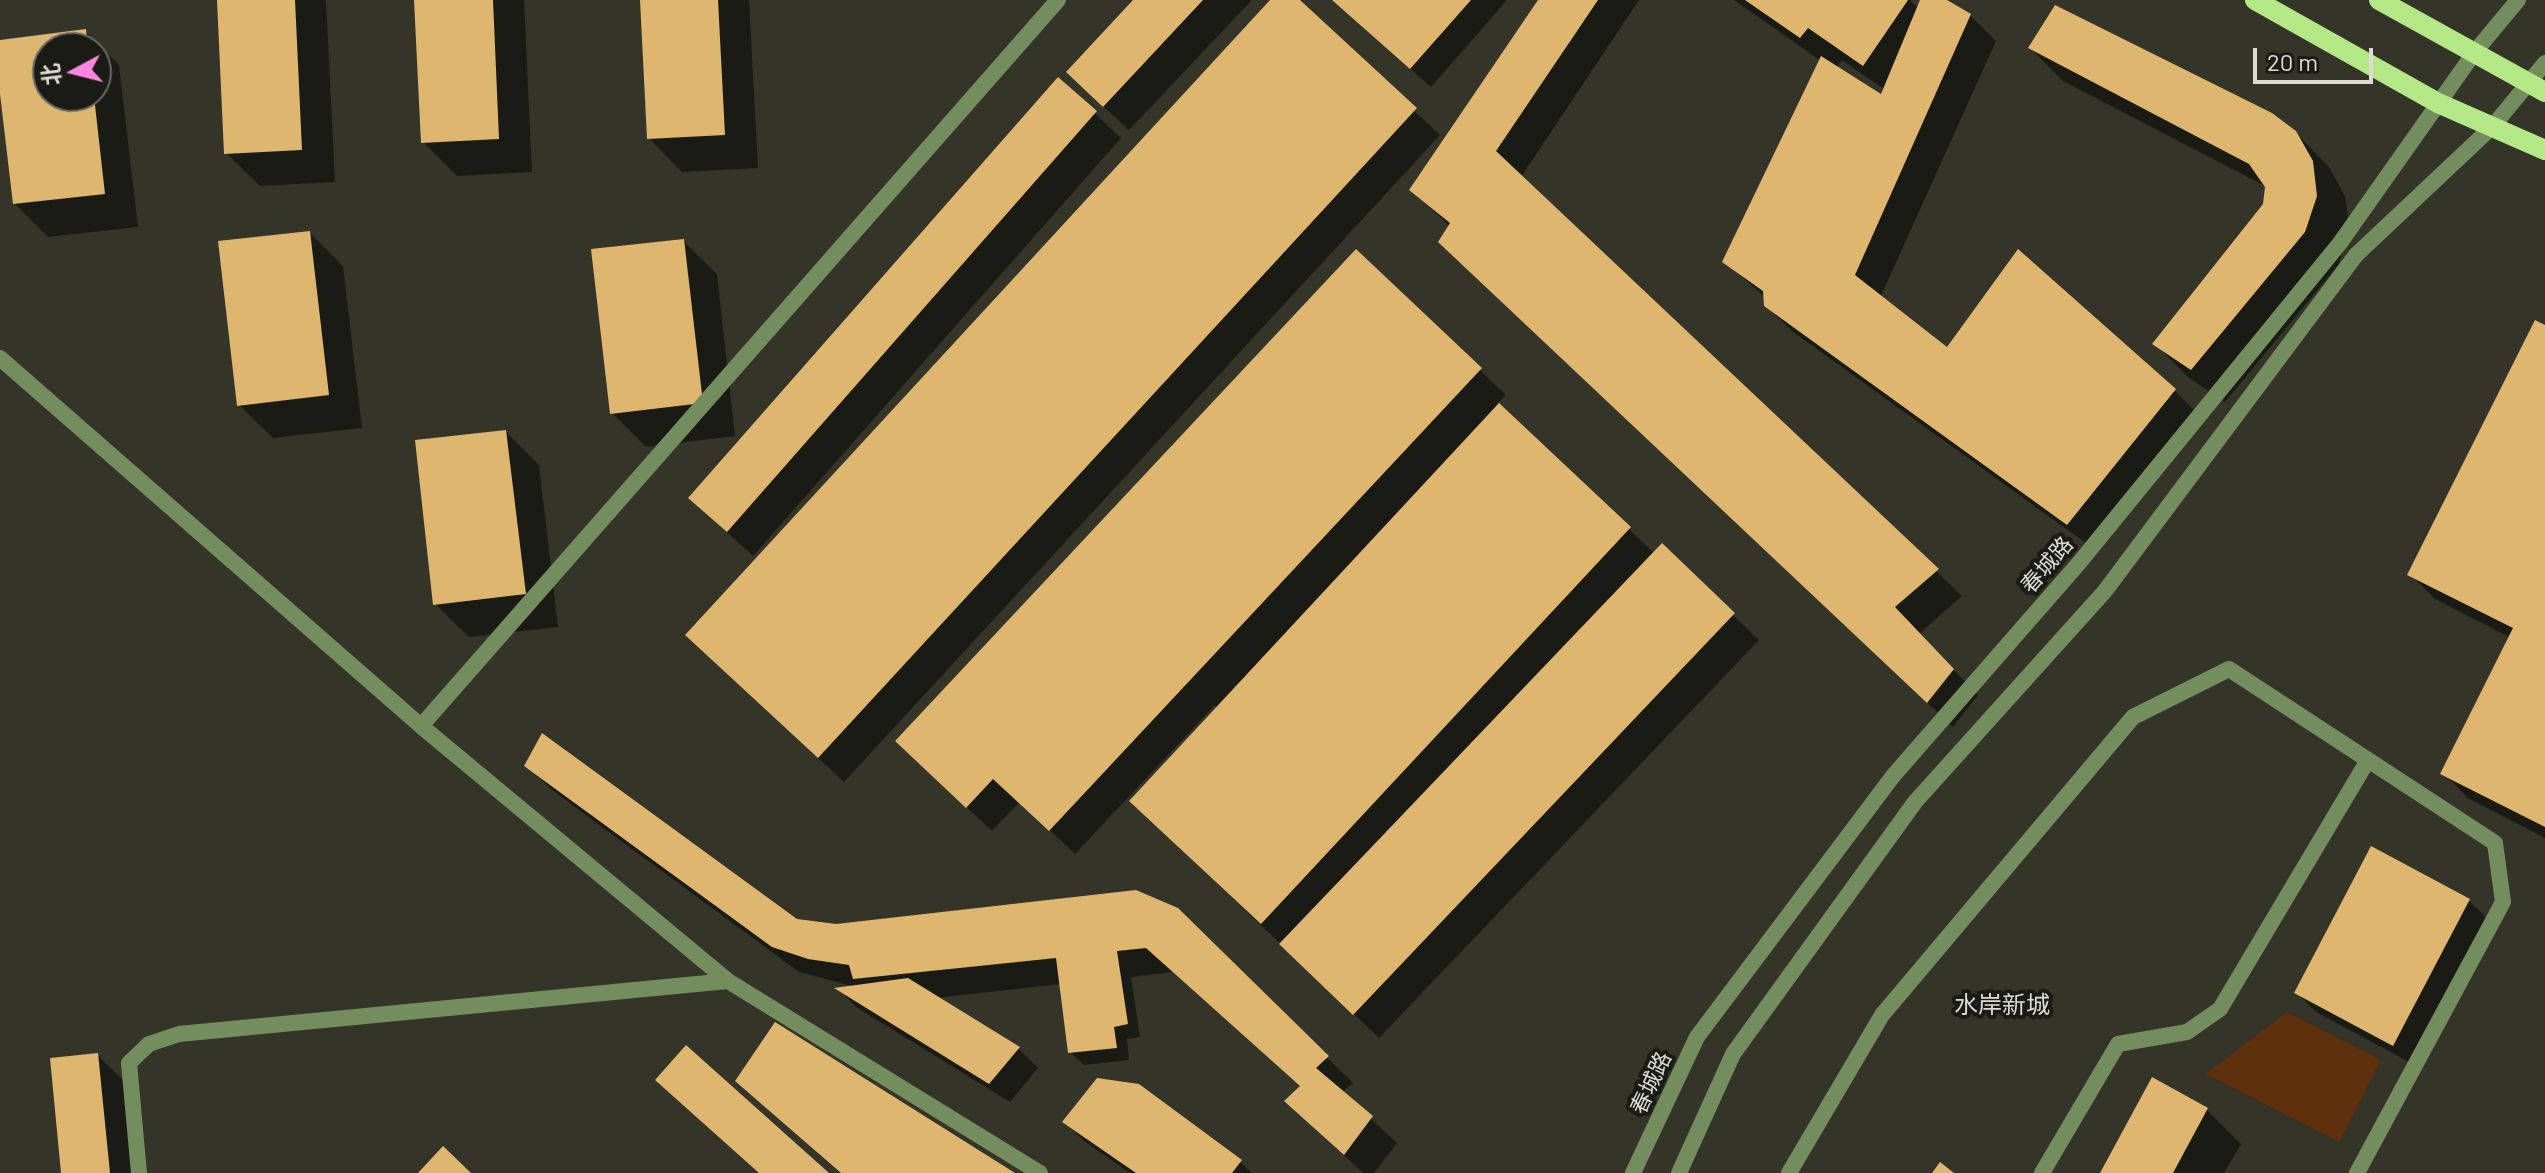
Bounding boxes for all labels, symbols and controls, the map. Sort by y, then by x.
north arrow [32,32,112,112]
scale bar [2257,32,2377,82]
text: 20 m [2267,47,2318,76]
text: 北 [36,62,64,87]
street label: 春城路 [2015,531,2079,599]
district label: 水岸新城 [1954,991,2050,1019]
street label: 春城路 [1625,1048,1677,1118]

